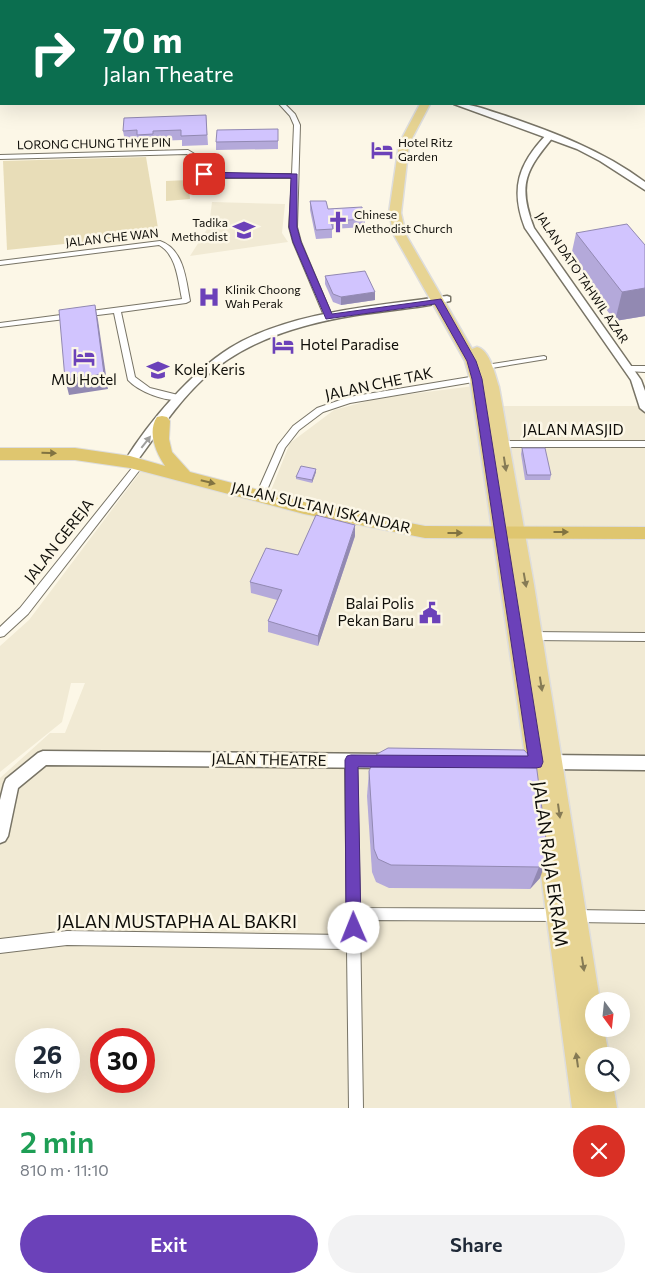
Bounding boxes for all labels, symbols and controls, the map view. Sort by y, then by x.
text: 70 m [103,17,183,60]
icon: right [20,20,85,85]
text: Jalan Theatre [103,60,234,87]
street label: LORONG CHUNG THYE PIN [17,135,171,151]
place label: Hotel Ritz Garden [398,135,453,163]
hotel icon: Hotel Ritz Garden [369,137,395,163]
pin [183,153,225,195]
icon: arrive [190,160,218,188]
place label: Chinese Methodist Church [354,207,453,235]
church icon: Chinese Methodist Church [325,209,351,235]
street label: JALAN DATO TAHWIL AZAR [533,209,632,346]
place label: Tadika Methodist [171,215,228,243]
school or university icon: Tadika Methodist [231,217,257,243]
street label: JALAN CHE WAN [65,225,159,250]
place label: Klinik Choong Wah Perak [225,282,301,310]
hospital icon: Klinik Choong Wah Perak [196,284,222,310]
hotel icon: Hotel Paradise [270,332,296,358]
place label: Hotel Paradise [300,335,399,353]
hotel icon: MU Hotel [71,344,97,370]
school or university icon: Kolej Keris [145,357,171,383]
place label: Kolej Keris [174,360,245,378]
street label: JALAN CHE TAK [323,363,434,403]
place label: MU Hotel [51,370,117,388]
street label: JALAN MASJID [523,420,623,438]
one-way arrow [140,436,151,449]
one-way arrow [41,450,57,458]
one-way arrow [502,457,510,473]
one-way arrow [201,478,216,486]
street label: JALAN SULTAN ISKANDAR [230,478,413,536]
street label: JALAN GEREJA [20,495,97,586]
one-way arrow [554,528,570,536]
one-way arrow [447,529,463,537]
one-way arrow [521,573,529,589]
place label: Balai Polis Pekan Baru [338,594,414,629]
public building icon: Balai Polis Pekan Baru [417,600,443,626]
one-way arrow [537,676,545,692]
street label: JALAN THEATRE [211,749,327,769]
street label: JALAN RAJA EKRAM [528,779,574,948]
one-way arrow [555,803,563,819]
position arrow [327,901,379,953]
street label: JALAN MUSTAPHA AL BAKRI [57,910,297,932]
one-way arrow [579,956,587,972]
north arrow [585,992,630,1038]
map controls [585,992,630,1092]
speed limit sign: 30 [90,1028,155,1093]
text: 26 [33,1039,62,1069]
button: search [585,1047,630,1092]
one-way arrow [573,1051,581,1067]
text: km/h [33,1066,62,1080]
text: 2 min [20,1122,94,1159]
button: close [573,1125,625,1177]
text: 810 m · 11:10 [20,1160,109,1179]
button: Exit [20,1215,318,1273]
button: Share [328,1215,625,1273]

